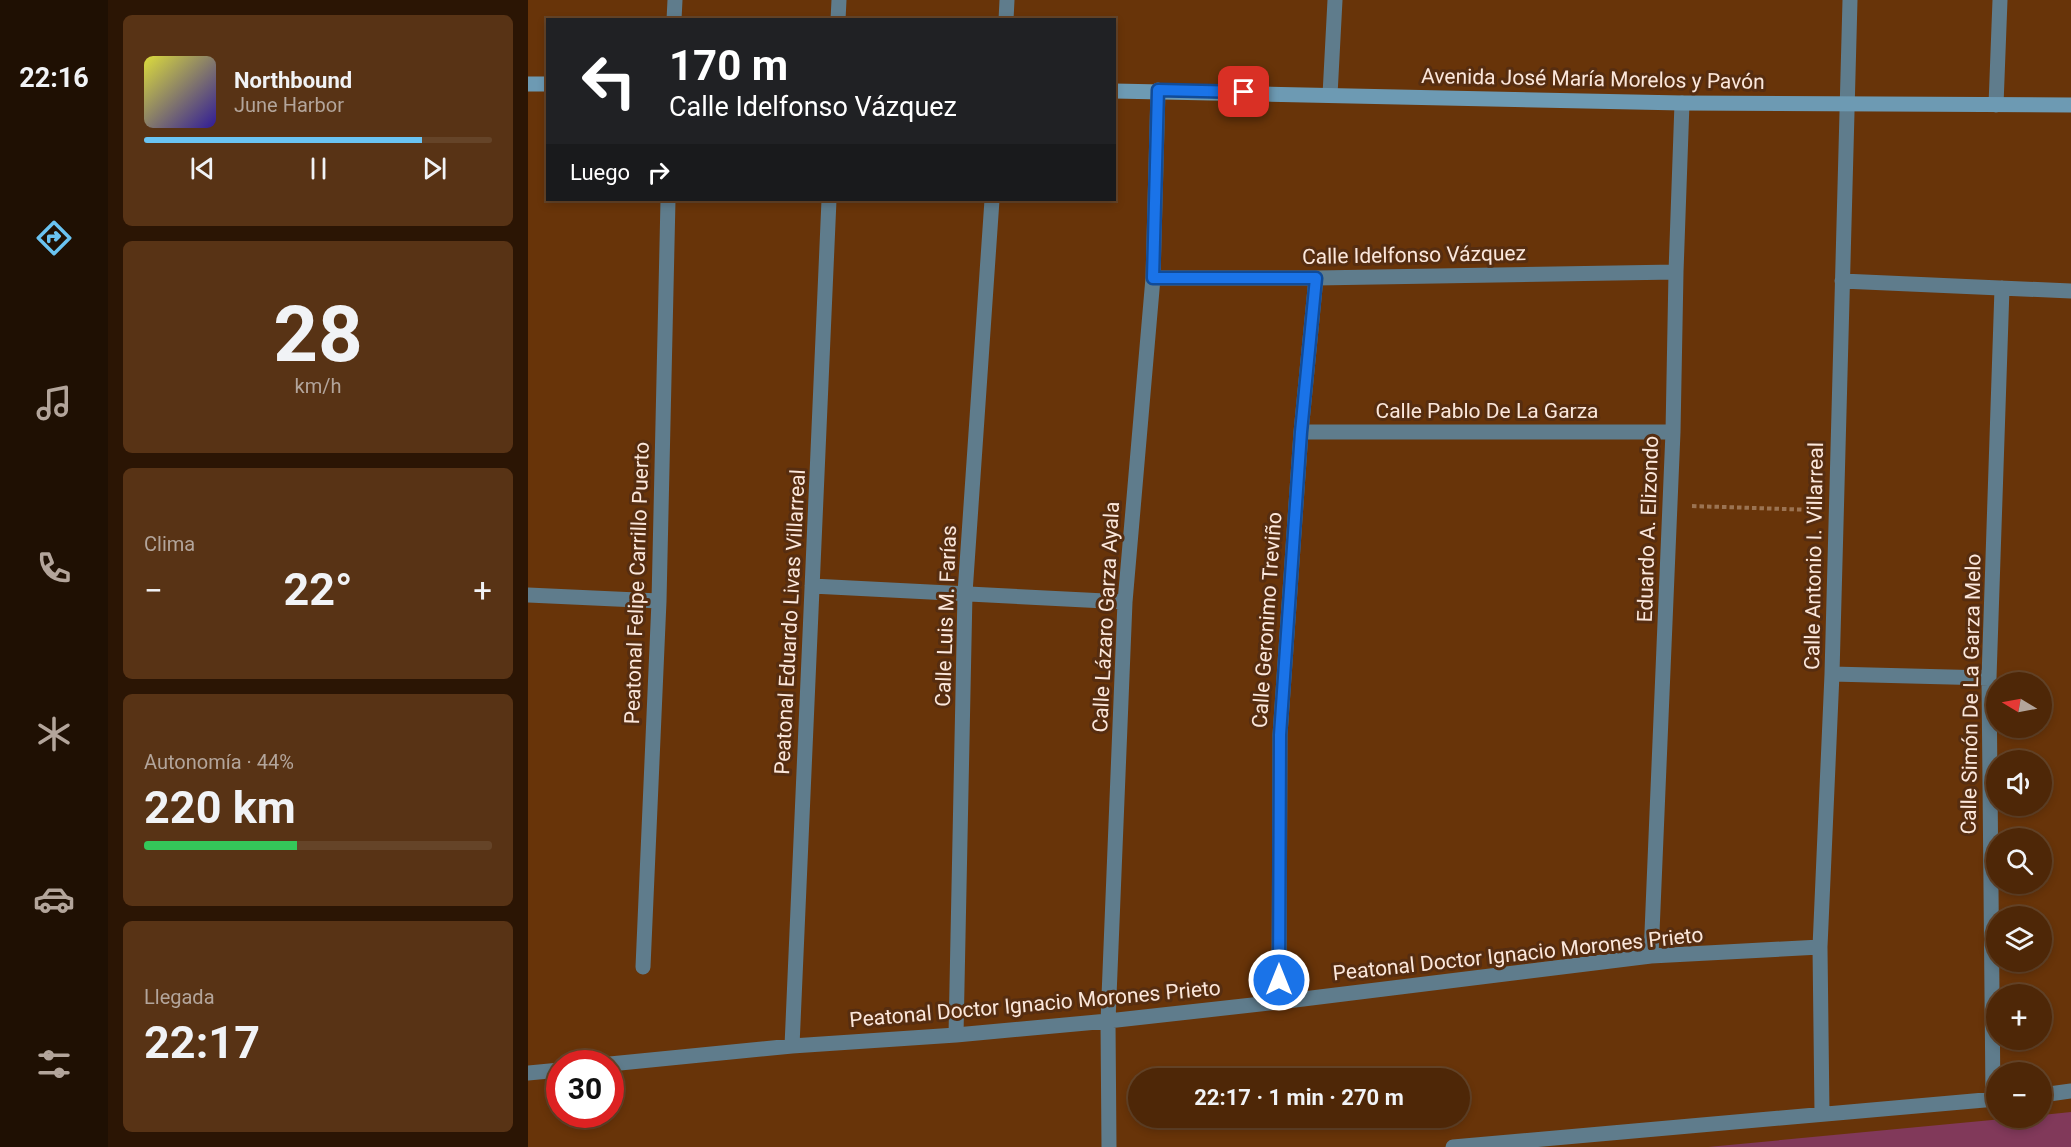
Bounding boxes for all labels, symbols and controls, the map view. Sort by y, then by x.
text: 170 m [669,41,788,90]
icon: left [570,42,648,120]
text: 22:16 [19,62,89,94]
street label: Avenida José María Morelos y Pavón [1421,64,1765,94]
pin [1218,66,1269,117]
text: Northbound [234,68,352,93]
icon: arrive [1227,75,1260,108]
text: Calle Idelfonso Vázquez [669,91,957,123]
text: June Harbor [234,93,344,117]
icon: previous [186,152,219,185]
icon: pause [302,152,335,185]
icon: next [418,152,451,185]
icon: right [642,156,675,189]
text: Luego [570,160,630,185]
icon: directions [33,217,75,259]
street label: Calle Idelfonso Vázquez [1302,241,1526,269]
text: 28 [273,289,363,380]
text: km/h [295,374,341,398]
icon: music [33,382,75,424]
street label: Calle Pablo De La Garza [1375,399,1599,423]
street label: Eduardo A. Elizondo [1633,435,1663,623]
street label: Peatonal Felipe Carrillo Puerto [620,441,654,725]
street label: Calle Antonio I. Villarreal [1800,442,1828,670]
street label: Peatonal Eduardo Livas Villarreal [770,469,810,775]
street label: Calle Lázaro Garza Ayala [1088,501,1124,733]
street label: Calle Geronimo Treviño [1247,511,1287,729]
street label: Calle Luis M. Farías [931,525,961,707]
text: Clima [144,532,195,556]
icon: phone [33,547,75,589]
street label: Calle Simón De La Garza Melo [1957,553,1985,835]
text: 22° [283,563,353,616]
text: − [144,571,163,610]
text: + [473,571,492,610]
north arrow [1986,672,2052,738]
map controls [1986,672,2052,1128]
icon: climate [33,713,75,755]
text: Autonomía · 44% [144,750,294,774]
button: sound [1986,750,2052,816]
text: 220 km [144,781,296,834]
button: search [1986,828,2052,894]
icon: car [33,878,75,920]
button: layers [1986,906,2052,972]
street label: Peatonal Doctor Ignacio Morones Prieto [1332,923,1704,985]
position arrow [1247,948,1311,1012]
street label: Peatonal Doctor Ignacio Morones Prieto [848,976,1222,1032]
button: + [1986,984,2052,1050]
text: Llegada [144,985,215,1009]
text: 22:17 [144,1016,260,1069]
icon: filters [33,1043,75,1085]
speed limit sign: 30 [546,1050,624,1128]
button: − [1986,1062,2052,1128]
text: 22:17 · 1 min · 270 m [1194,1085,1404,1110]

